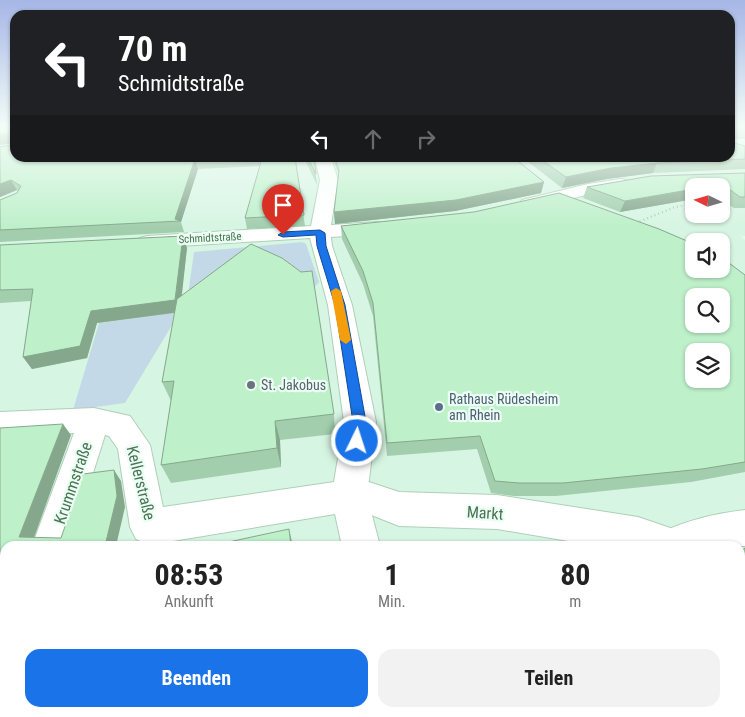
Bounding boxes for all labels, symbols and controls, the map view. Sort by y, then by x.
text: 70 m [118,29,187,70]
icon: left [35,30,100,95]
text: Schmidtstraße [118,71,244,96]
icon: left [306,125,334,153]
icon: ahead [359,125,387,153]
icon: right [412,125,440,153]
north arrow [685,178,730,222]
map controls [685,178,730,388]
pin [262,184,304,235]
icon: arrive [269,191,297,219]
street label: Schmidtstraße [178,230,242,246]
button: sound [685,233,730,278]
button: search [685,288,730,333]
button: layers [685,343,730,388]
place label: St. Jakobus [261,377,326,393]
marker: St. Jakobus [245,379,257,391]
place label: Rathaus Rüdesheim am Rhein [449,391,558,423]
marker: Rathaus Rüdesheim am Rhein [433,401,445,413]
position arrow [330,414,382,466]
street label: Krummstraße [50,439,96,527]
street label: Kellerstraße [123,444,159,522]
street label: Markt [466,502,504,524]
text: 08:53 [155,557,223,592]
text: 1 [384,557,399,592]
text: 80 [560,557,590,592]
text: Ankunft [164,592,214,611]
text: Min. [378,592,406,611]
text: m [569,592,581,611]
button: Beenden [25,649,368,707]
button: Teilen [378,649,720,707]

